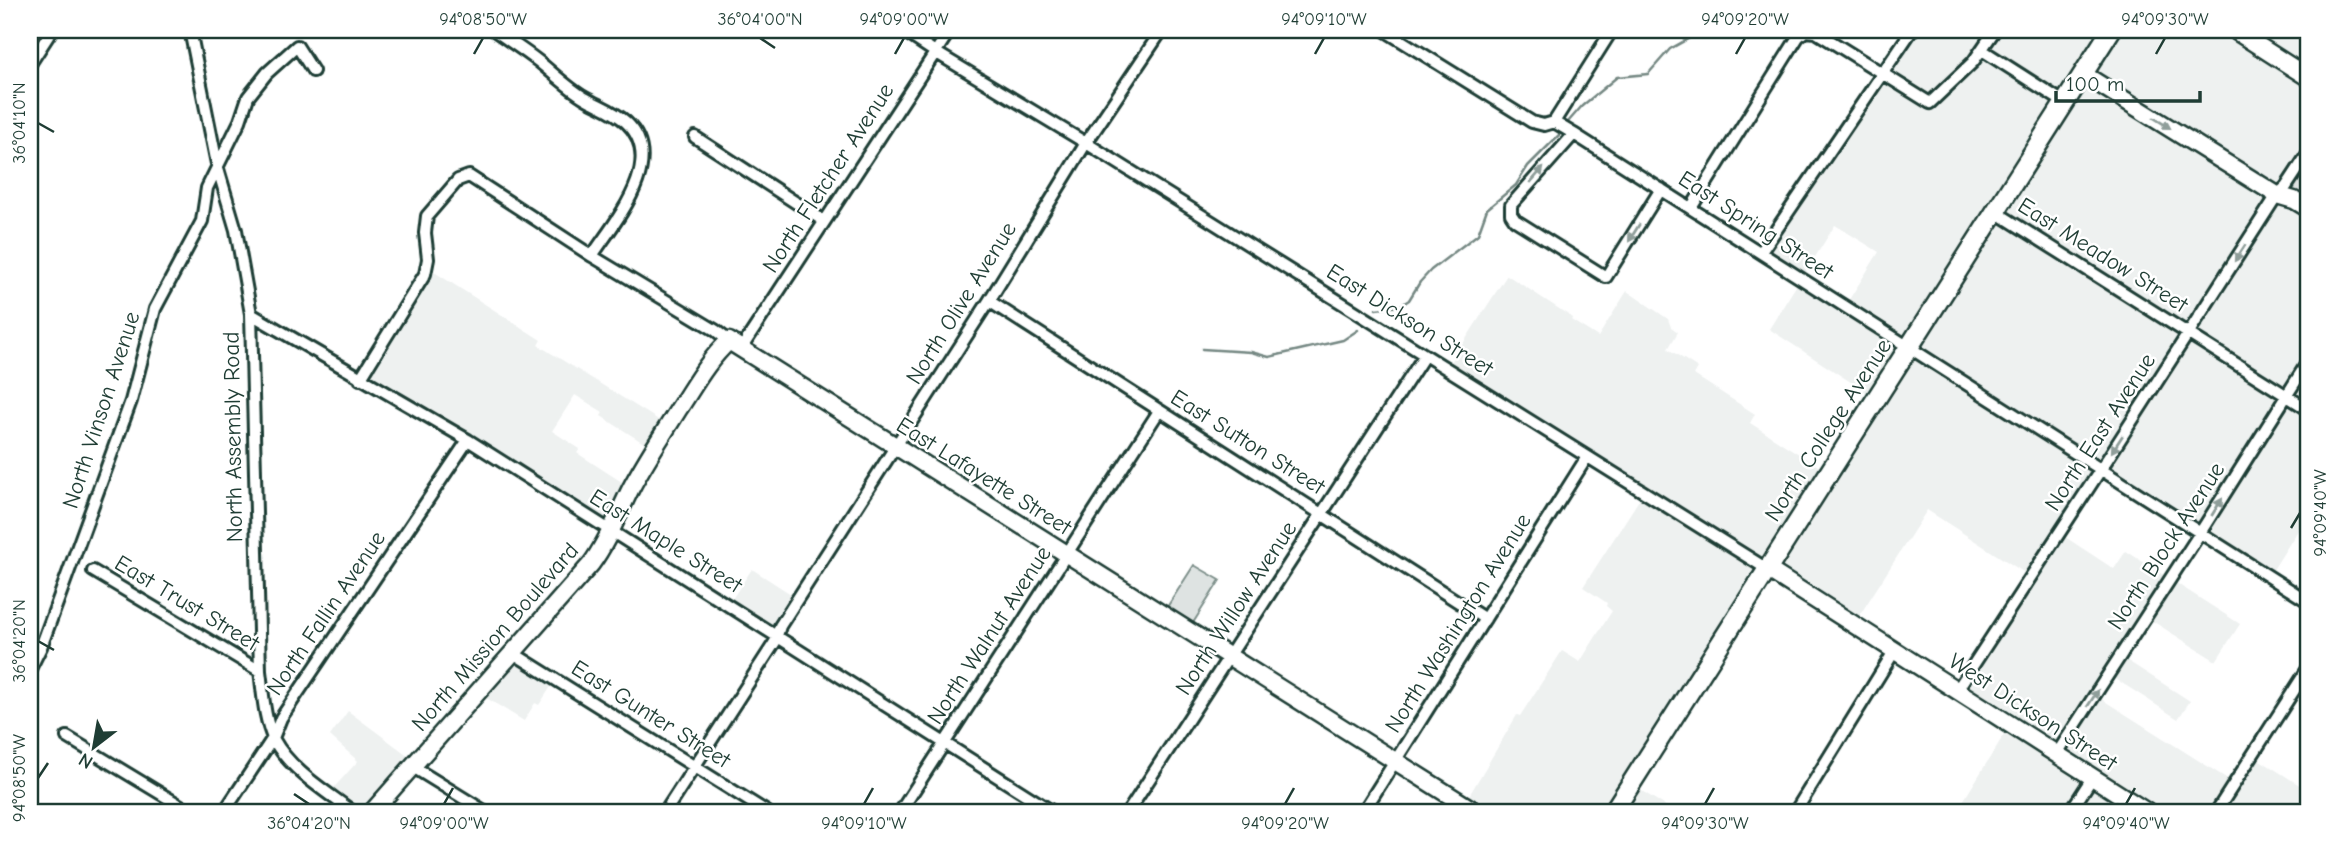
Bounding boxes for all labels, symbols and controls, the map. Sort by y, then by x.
text: 94°08'50"W [439,9,527,30]
text: 36°04'00"N [717,9,803,30]
text: 94°09'00"W [859,9,949,30]
text: 94°09'10"W [1281,9,1367,30]
text: 94°09'20"W [1701,9,1789,30]
text: 94°09'30"W [2121,9,2209,30]
scale bar [2056,60,2199,104]
text: 100 m [2066,72,2124,96]
street label: North Fletcher Avenue [757,78,899,278]
text: 36°04'10"N [9,82,30,164]
one-way arrow [2152,117,2171,130]
street label: East Spring Street [1674,165,1840,286]
one-way arrow [1529,166,1545,184]
street label: East Meadow Street [2013,192,2194,319]
street label: North Olive Avenue [900,217,1022,389]
one-way arrow [1627,223,1640,243]
one-way arrow [2234,243,2247,262]
street label: East Dickson Street [1322,258,1499,383]
street label: North Vinson Avenue [56,308,146,512]
street label: North Assembly Road [218,331,248,543]
street label: North College Avenue [1759,334,1897,526]
street label: North East Avenue [2039,348,2161,516]
street label: East Sutton Street [1166,384,1331,501]
street label: East Lafayette Street [892,411,1078,541]
one-way arrow [2111,435,2124,454]
street label: North Block Avenue [2102,457,2230,635]
text: 94°09'40"W [2310,469,2331,557]
street label: East Maple Street [585,483,748,600]
one-way arrow [2210,497,2223,516]
street label: North Washington Avenue [1379,508,1537,738]
street label: North Willow Avenue [1170,516,1302,700]
street label: North Fallin Avenue [261,526,391,700]
street label: North Mission Boulevard [406,537,584,737]
street label: North Walnut Avenue [921,541,1057,729]
street label: East Trust Street [110,549,265,658]
text: 36°04'20"N [9,599,30,683]
street label: West Dickson Street [1944,647,2123,777]
street label: East Gunter Street [567,654,737,775]
one-way arrow [2086,688,2099,707]
north arrow [60,712,130,782]
text: 94°08'50"W [9,734,30,822]
text: N [75,748,97,773]
text: 36°04'20"N [267,813,351,834]
text: 94°09'00"W [399,813,489,834]
text: 94°09'10"W [821,813,907,834]
text: 94°09'20"W [1241,813,1329,834]
text: 94°09'30"W [1661,813,1749,834]
text: 94°09'40"W [2083,813,2170,834]

